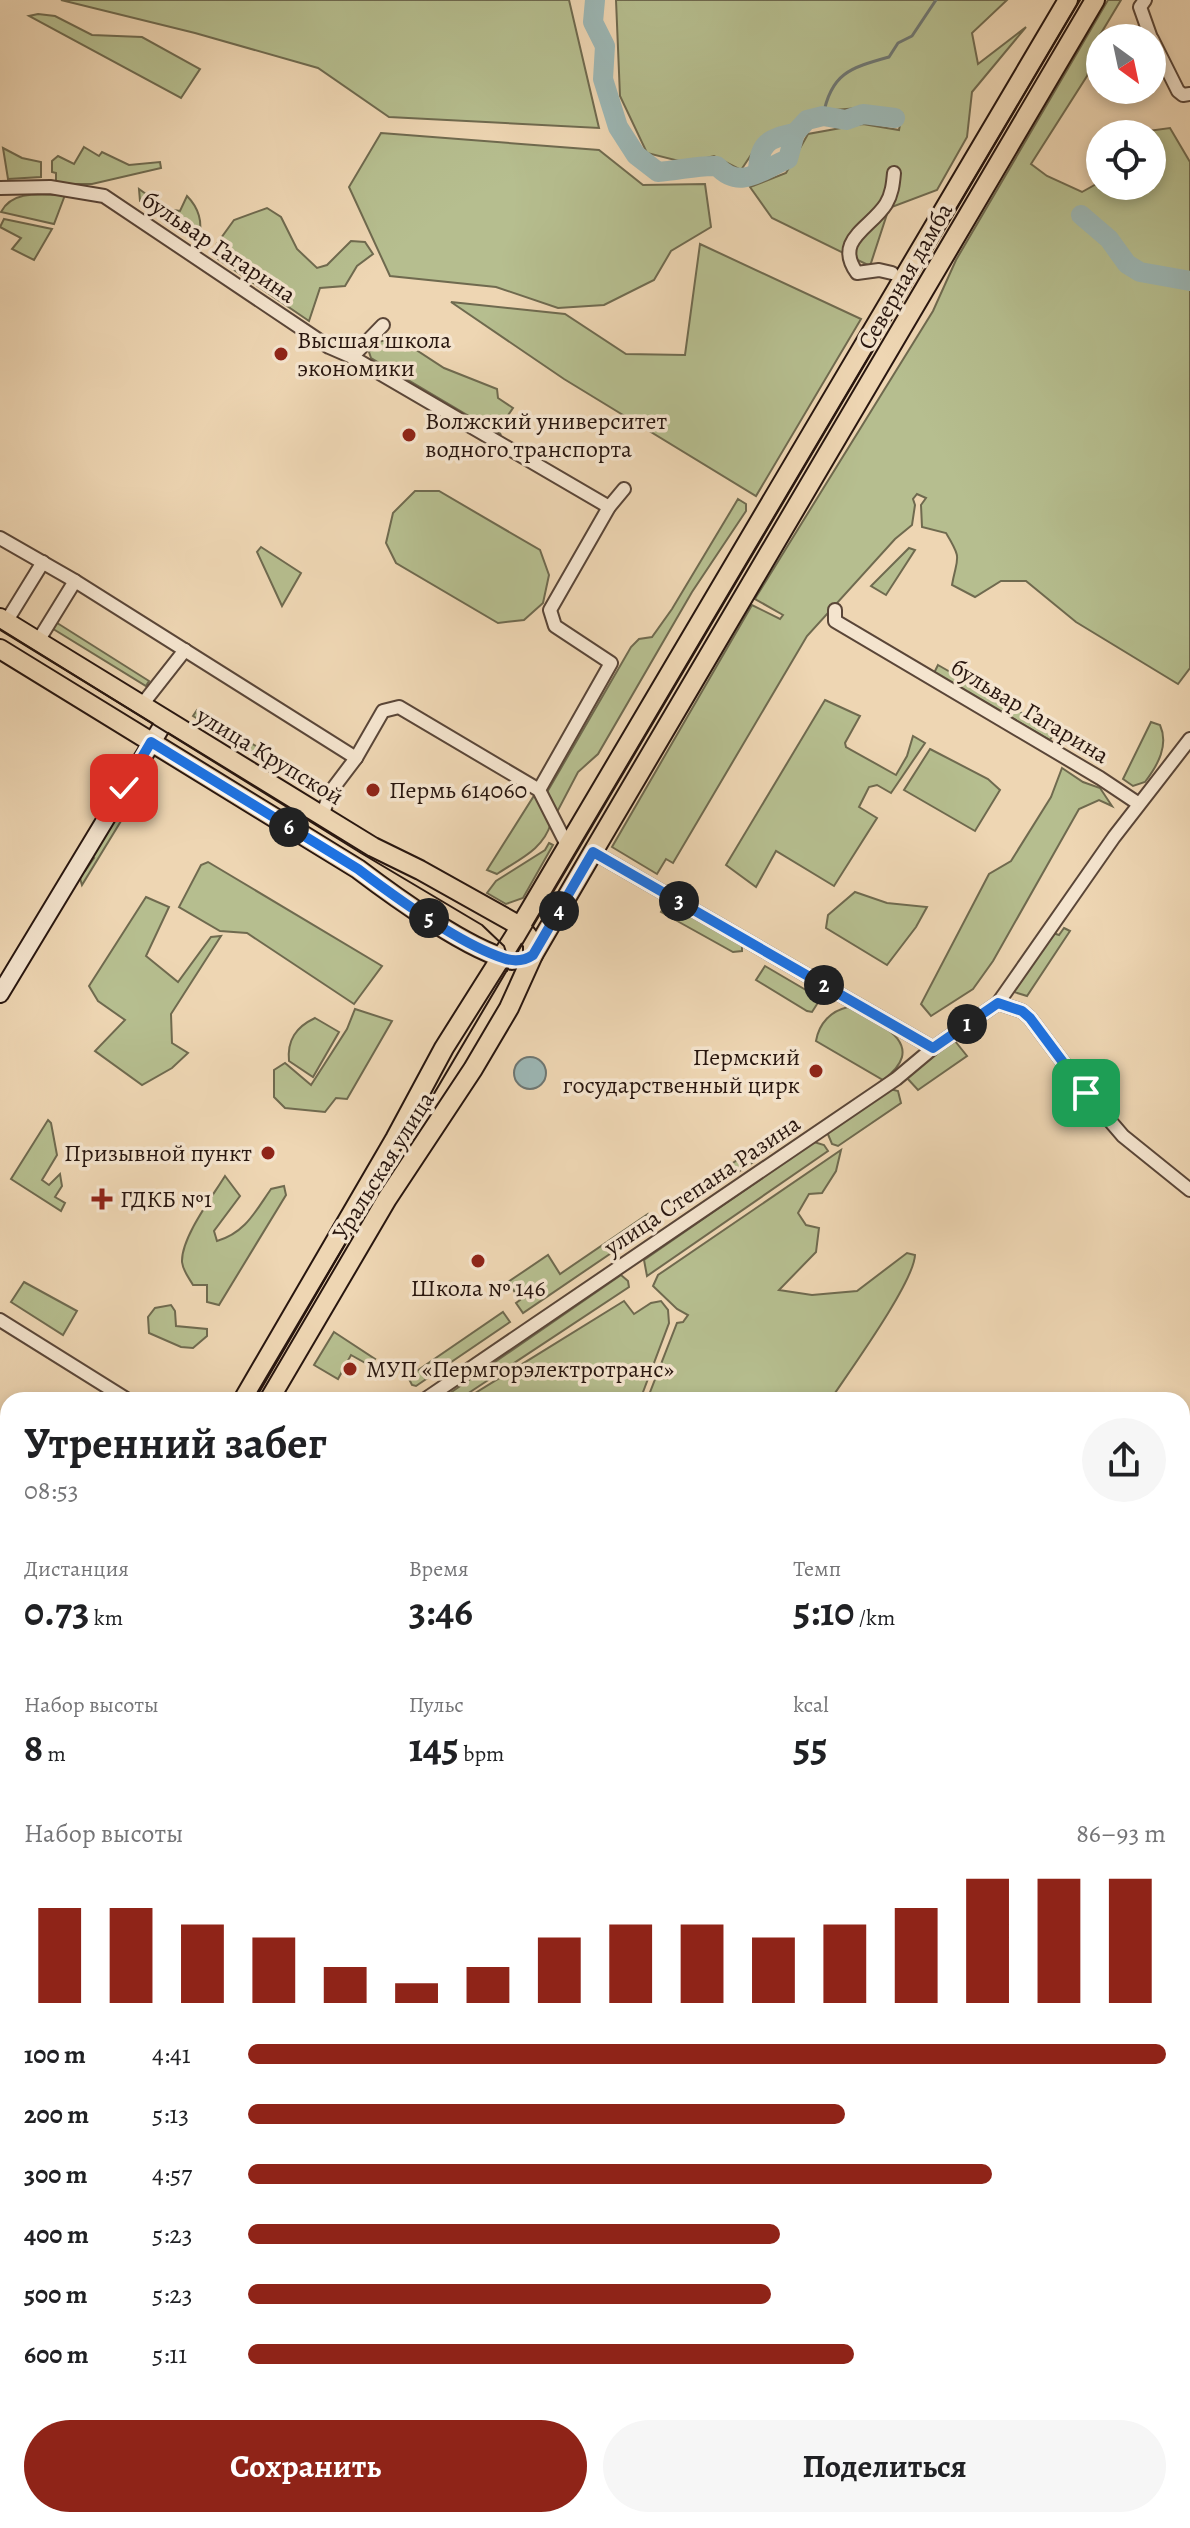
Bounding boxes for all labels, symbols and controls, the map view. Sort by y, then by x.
north arrow [1086,24,1166,104]
map controls [1086,24,1166,200]
button: locate [1086,120,1166,200]
street label: бульвар Гагарина [136,184,302,310]
street label: Северная дамба [850,197,960,355]
place label: Высшая школа экономики [297,324,451,384]
marker: Высшая школа экономики [272,345,290,363]
place label: Волжский университет водного транспорта [425,405,667,465]
marker: Волжский университет водного транспорта [400,426,418,444]
street label: бульвар Гагарина [945,651,1115,771]
street label: улица Крупской [190,699,349,813]
pin [90,754,158,822]
icon: check [102,766,146,810]
place label: Пермь 614060 [389,774,527,806]
marker: Пермь 614060 [364,781,382,799]
pin: 6 [269,807,309,847]
text: 6 [284,812,294,842]
pin: 3 [659,881,699,921]
text: 3 [674,886,684,916]
pin: 4 [539,891,579,931]
text: 4 [554,896,564,926]
pin: 5 [409,898,449,938]
text: 5 [424,903,434,933]
pin: 2 [804,965,844,1005]
text: 2 [819,970,829,1000]
pin: 1 [947,1004,987,1044]
text: 1 [963,1009,971,1039]
place label: Пермский государственный цирк [562,1041,800,1101]
pin [1052,1059,1120,1127]
marker: Пермский государственный цирк [807,1062,825,1080]
icon: arrive [1064,1071,1108,1115]
street label: Уральская улица [324,1085,442,1247]
street label: улица Степана Разина [597,1107,806,1263]
place label: Призывной пункт [64,1137,252,1169]
marker: Призывной пункт [259,1144,277,1162]
place label: ГДКБ №1 [120,1183,212,1215]
marker: ГДКБ №1 [91,1188,113,1210]
marker: Школа № 146 [469,1252,487,1270]
place label: Школа № 146 [411,1272,545,1304]
place label: МУП «Пермгорэлектротранс» [366,1353,674,1385]
marker: МУП «Пермгорэлектротранс» [341,1360,359,1378]
text: Утренний забег [24,1413,327,1473]
button: share [1082,1418,1166,1502]
text: 08:53 [24,1473,79,1508]
text: Дистанция [24,1554,129,1584]
text: Время [409,1554,469,1584]
text: Темп [793,1554,841,1584]
text: 0.73 [24,1584,89,1639]
text: 3:46 [409,1584,473,1639]
text: 5:10 [793,1584,854,1639]
text: km [89,1603,123,1633]
text: /km [854,1603,895,1633]
text: Набор высоты [24,1690,159,1720]
text: Пульс [409,1690,464,1720]
text: kcal [793,1690,829,1720]
text: 8 [24,1720,43,1775]
text: 145 [409,1720,459,1775]
text: 55 [793,1720,828,1775]
text: m [43,1739,66,1769]
text: bpm [459,1739,504,1769]
text: Набор высоты [24,1816,183,1851]
text: 86–93 m [1076,1816,1166,1851]
text: 100 m [24,2037,86,2072]
text: 4:41 [152,2037,191,2072]
text: 200 m [24,2097,89,2132]
text: 5:13 [152,2097,189,2132]
text: 300 m [24,2157,88,2192]
text: 4:57 [152,2157,192,2192]
text: 400 m [24,2217,89,2252]
text: 5:23 [152,2217,193,2252]
text: 500 m [24,2277,88,2312]
text: 5:23 [152,2277,193,2312]
text: 600 m [24,2337,89,2372]
text: 5:11 [152,2337,187,2372]
button: Сохранить [24,2420,587,2512]
button: Поделиться [603,2420,1166,2512]

